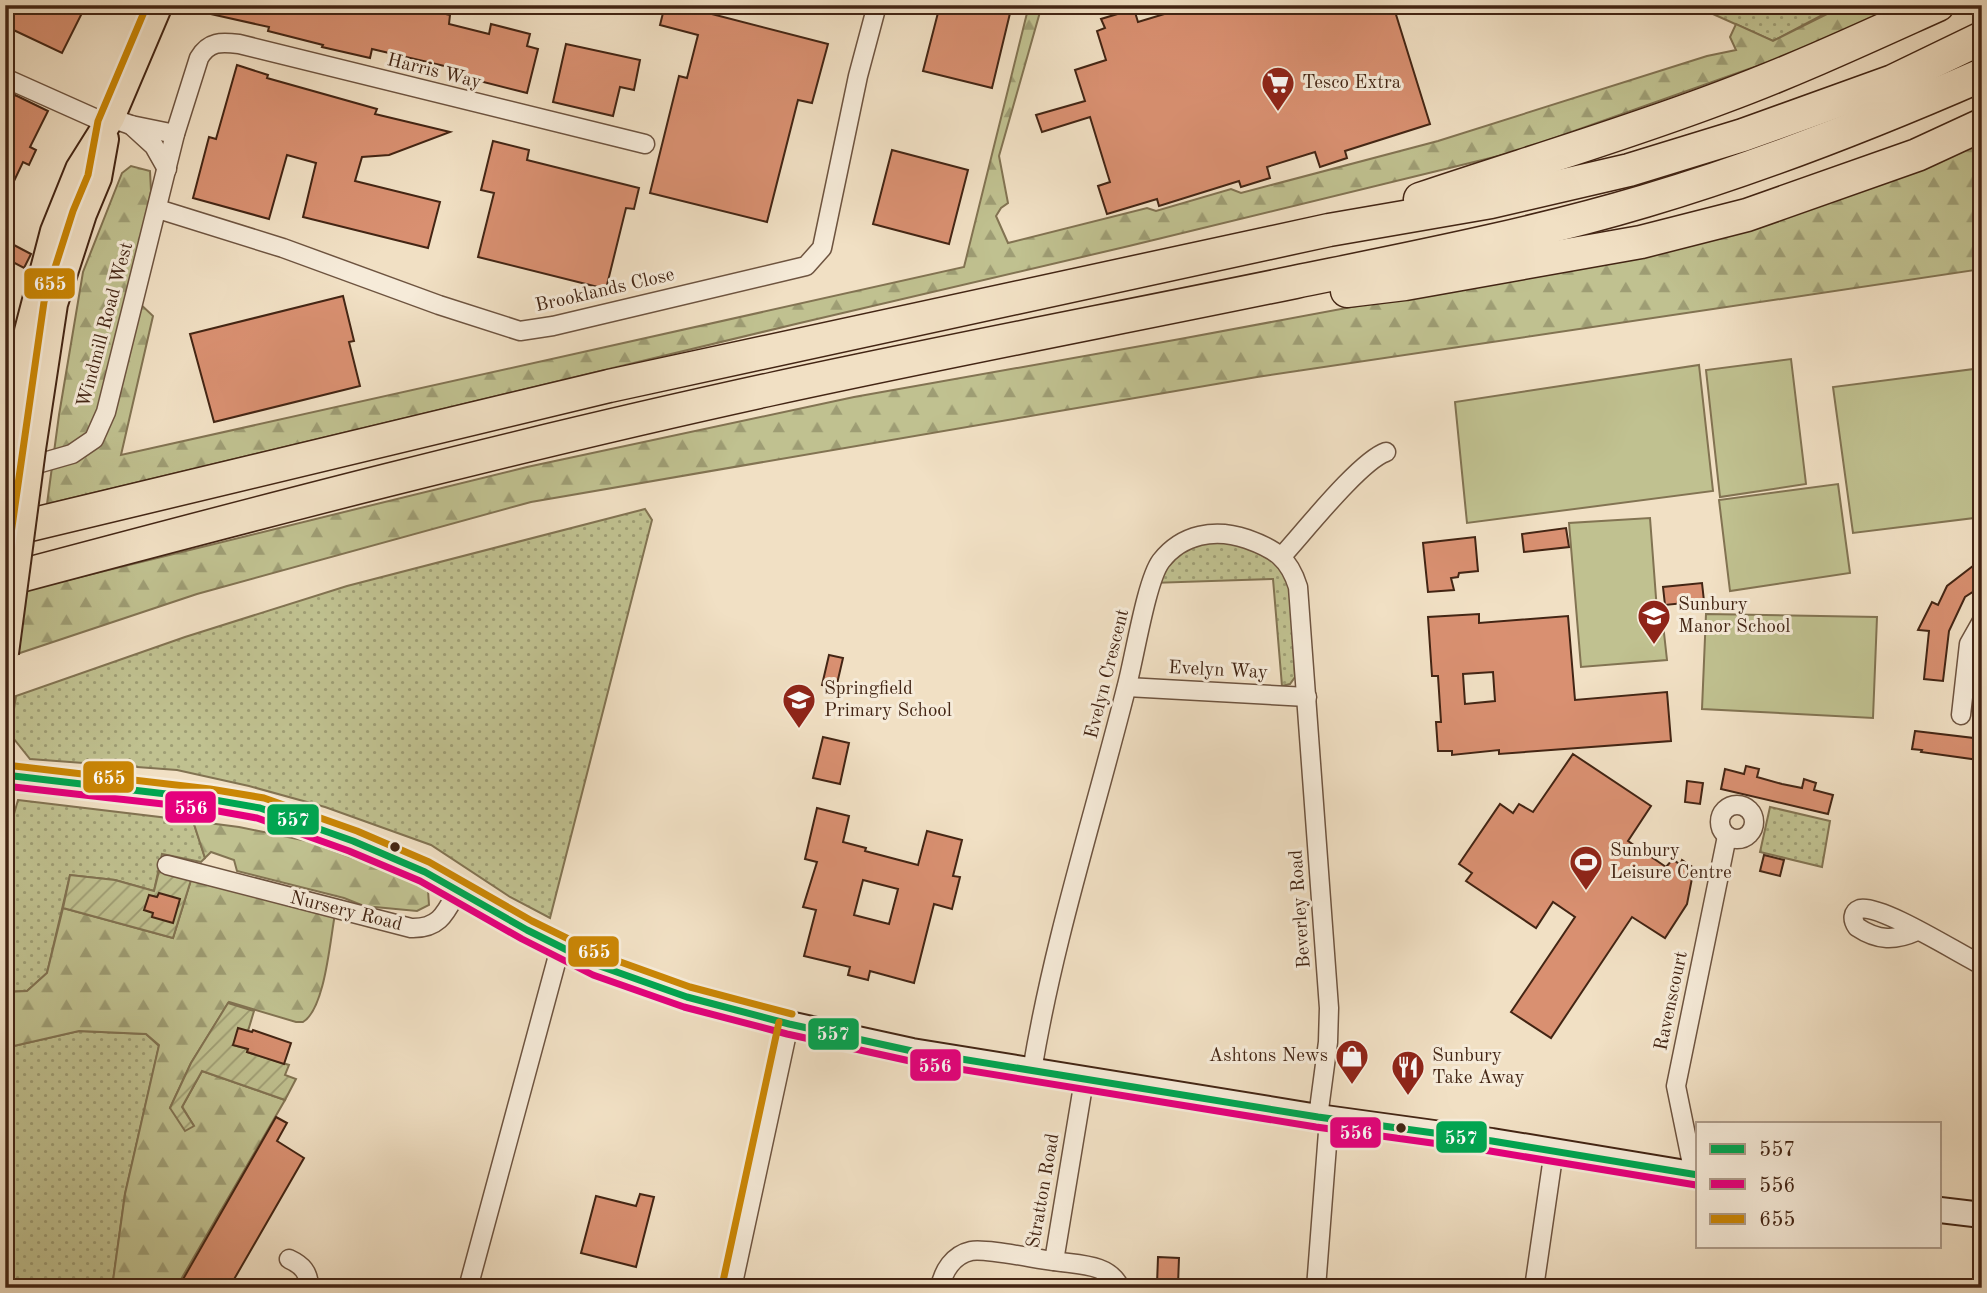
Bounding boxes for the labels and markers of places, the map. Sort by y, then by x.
supermarket icon: Tesco Extra [1259,64,1297,113]
place label: Tesco Extra [1302,74,1402,93]
place label: Sunbury Manor School [1678,596,1790,637]
school or university icon: Sunbury Manor School [1635,597,1673,646]
place label: Springfield Primary School [824,680,952,721]
school or university icon: Springfield Primary School [780,681,818,730]
unlabelled marker [388,840,402,854]
place label: Sunbury Leisure Centre [1610,842,1732,883]
sports icon: Sunbury Leisure Centre [1567,843,1605,892]
shop icon: Ashtons News [1333,1037,1371,1086]
place label: Ashtons News [1209,1047,1328,1066]
place label: Sunbury Take Away [1432,1047,1525,1088]
restaurant icon: Sunbury Take Away [1389,1048,1427,1097]
unlabelled marker [1394,1121,1408,1135]

